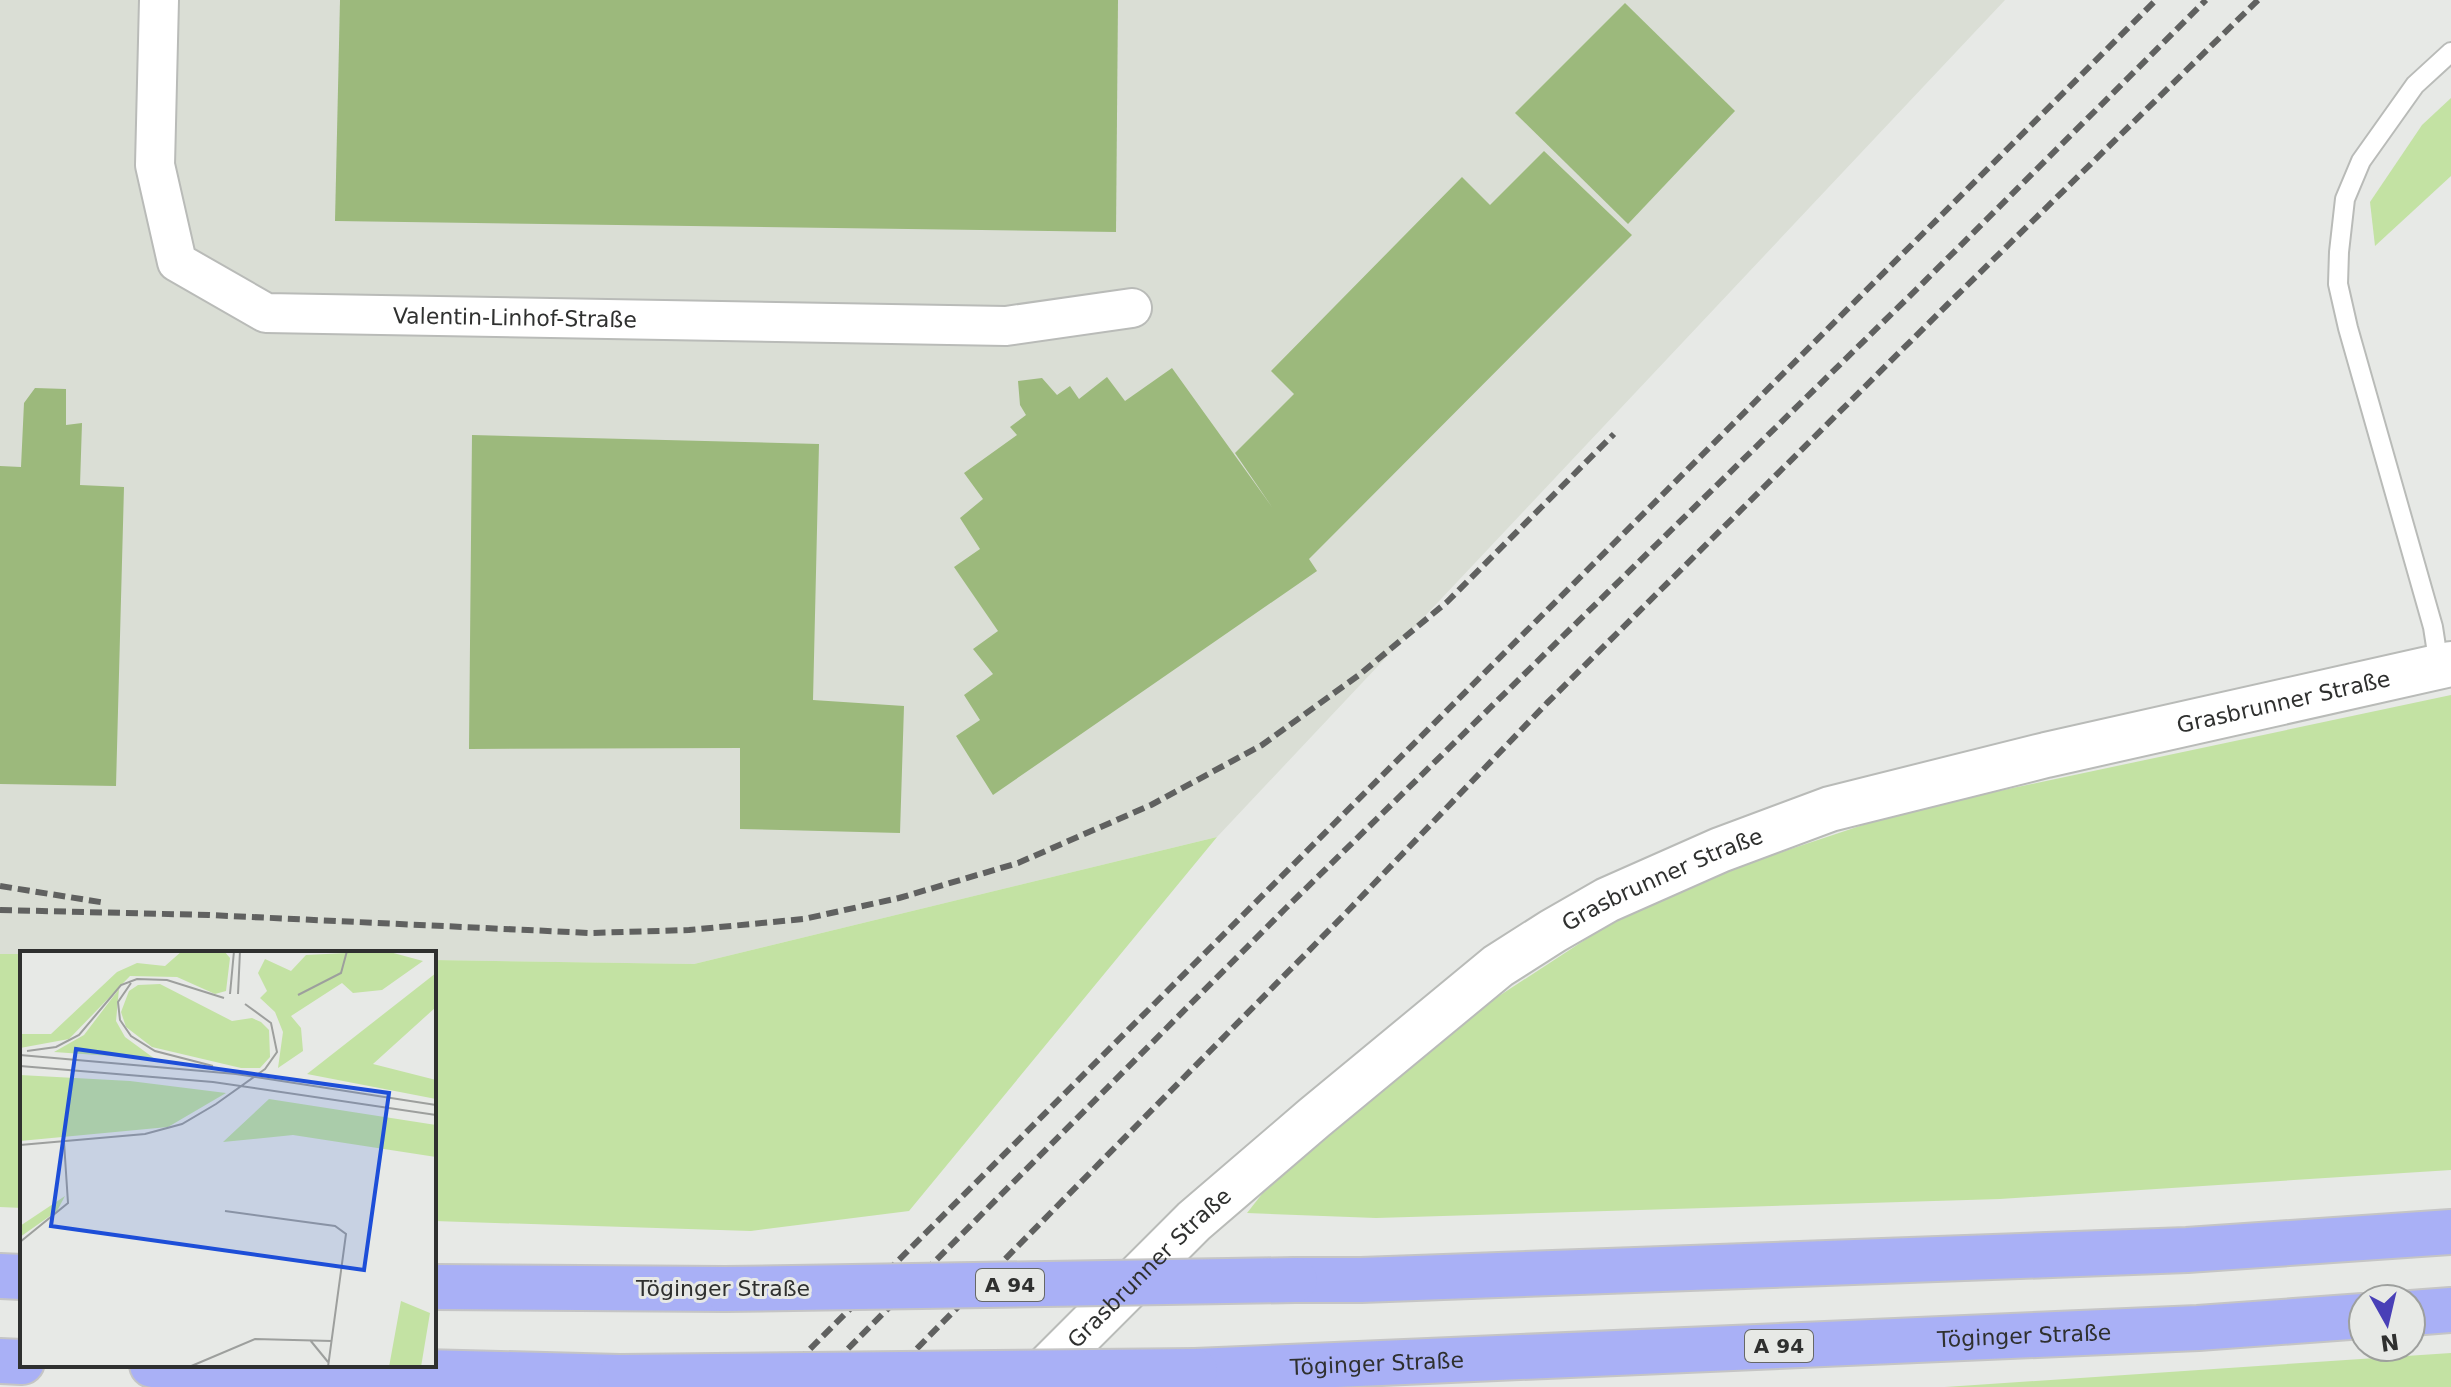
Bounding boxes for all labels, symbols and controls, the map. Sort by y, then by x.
street label: Valentin-Linhof-Straße [393,303,637,332]
street label: Grasbrunner Straße [2174,666,2393,738]
street label: Grasbrunner Straße [1557,823,1766,936]
inset map [20,951,436,1367]
street label: Grasbrunner Straße [1062,1183,1236,1353]
road number: A 94 [976,1269,1044,1301]
street label: Töginger Straße [635,1276,810,1301]
north arrow [2347,1283,2427,1363]
street label: Töginger Straße [1936,1319,2112,1352]
text: N [2379,1329,2401,1356]
road number: A 94 [1745,1330,1813,1362]
street label: Töginger Straße [1288,1347,1464,1379]

